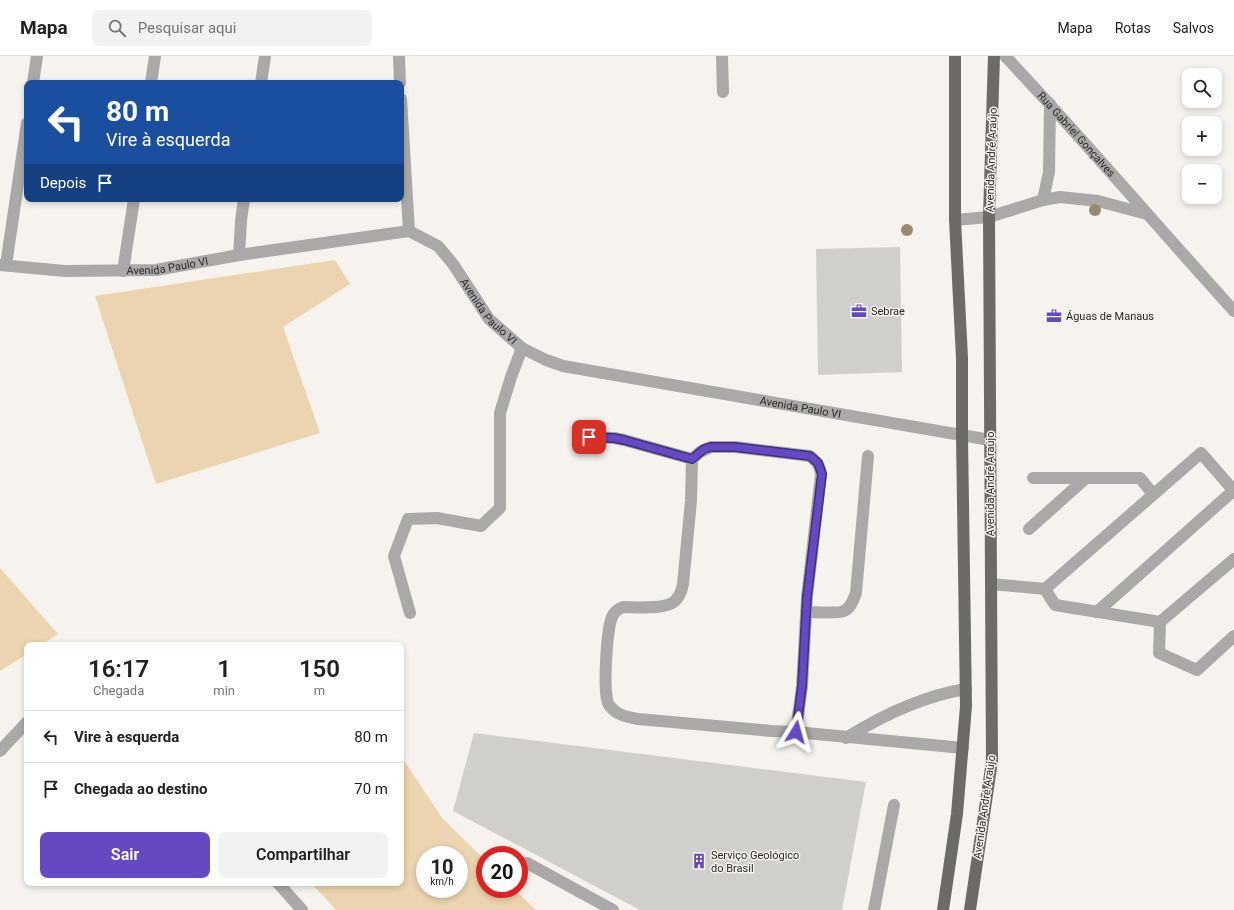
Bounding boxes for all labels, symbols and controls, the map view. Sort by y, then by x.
search box [92,10,372,46]
text: Mapa [20,16,68,39]
icon: search [106,17,128,39]
text: Pesquisar aqui [138,19,236,37]
text: Mapa [1057,20,1093,36]
text: Rotas [1115,20,1151,36]
text: Salvos [1173,20,1214,36]
map controls [1182,68,1222,204]
button: search [1182,68,1222,108]
street label: Rua Gabriel Gonçalves [1034,89,1118,180]
text: 80 m [106,95,169,128]
icon: left [40,96,92,148]
street label: Avenida André Araújo [983,107,1000,213]
button: + [1182,116,1222,156]
text: Vire à esquerda [106,129,230,150]
button: − [1182,164,1222,204]
icon: arrive [94,172,116,194]
text: Depois [40,174,86,192]
street label: Avenida Paulo VI [126,255,209,277]
street label: Avenida Paulo VI [457,276,519,347]
office icon: Sebrae [850,302,868,320]
place label: Sebrae [871,305,905,318]
office icon: Águas de Manaus [1045,307,1063,325]
place label: Águas de Manaus [1066,310,1154,323]
street label: Avenida Paulo VI [759,394,842,421]
pin [572,420,606,454]
icon: arrive [578,426,600,448]
street label: Avenida André Araújo [984,432,997,536]
text: 16:17 [88,655,149,683]
text: 1 [217,655,231,683]
text: 150 [299,655,340,683]
text: Chegada [93,683,144,698]
text: min [213,683,235,698]
text: m [314,683,325,698]
position arrow [775,711,817,753]
icon: left [40,726,62,748]
text: Vire à esquerda [74,728,179,746]
text: 80 m [354,728,388,746]
street label: Avenida André Araújo [971,754,998,860]
icon: arrive [40,778,62,800]
text: Chegada ao destino [74,780,208,798]
text: 70 m [354,780,388,798]
button: Sair [40,832,210,878]
button: Compartilhar [218,832,388,878]
speed limit sign: 20 [476,846,528,898]
place label: Serviço Geológico do Brasil [711,849,799,875]
building icon: Serviço Geológico do Brasil [690,852,708,870]
text: 10 [431,855,453,879]
text: km/h [430,876,454,887]

